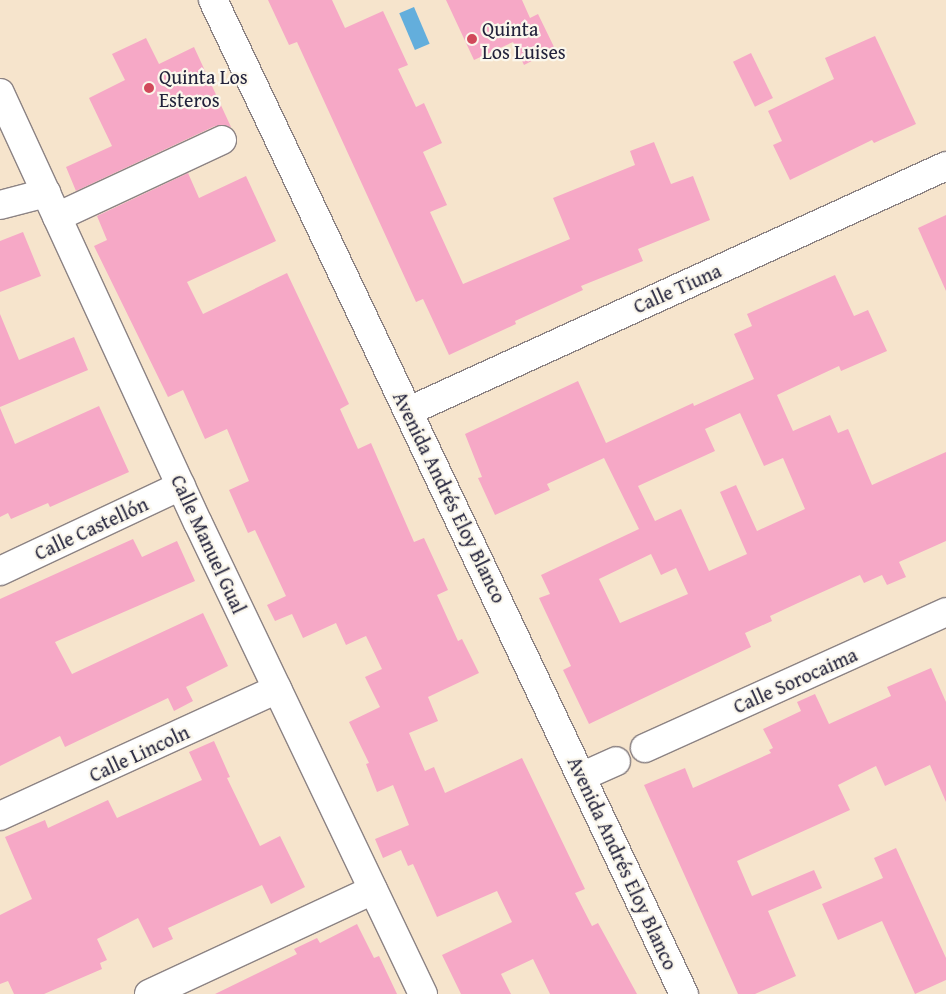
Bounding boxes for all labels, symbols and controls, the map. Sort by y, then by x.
place label: Quinta Los Luises [482,16,566,63]
marker: Quinta Los Luises [466,33,478,45]
place label: Quinta Los Esteros [159,64,248,111]
marker: Quinta Los Esteros [143,82,155,94]
street label: Calle Tiuna [629,258,725,318]
street label: Avenida Andrés Eloy Blanco [388,387,512,607]
street label: Calle Manuel Gual [166,471,252,617]
street label: Calle Castellón [30,491,152,565]
street label: Calle Sorocaima [729,642,861,718]
street label: Calle Lincoln [85,719,193,787]
street label: Avenida Andrés Eloy Blanco [563,753,683,973]

